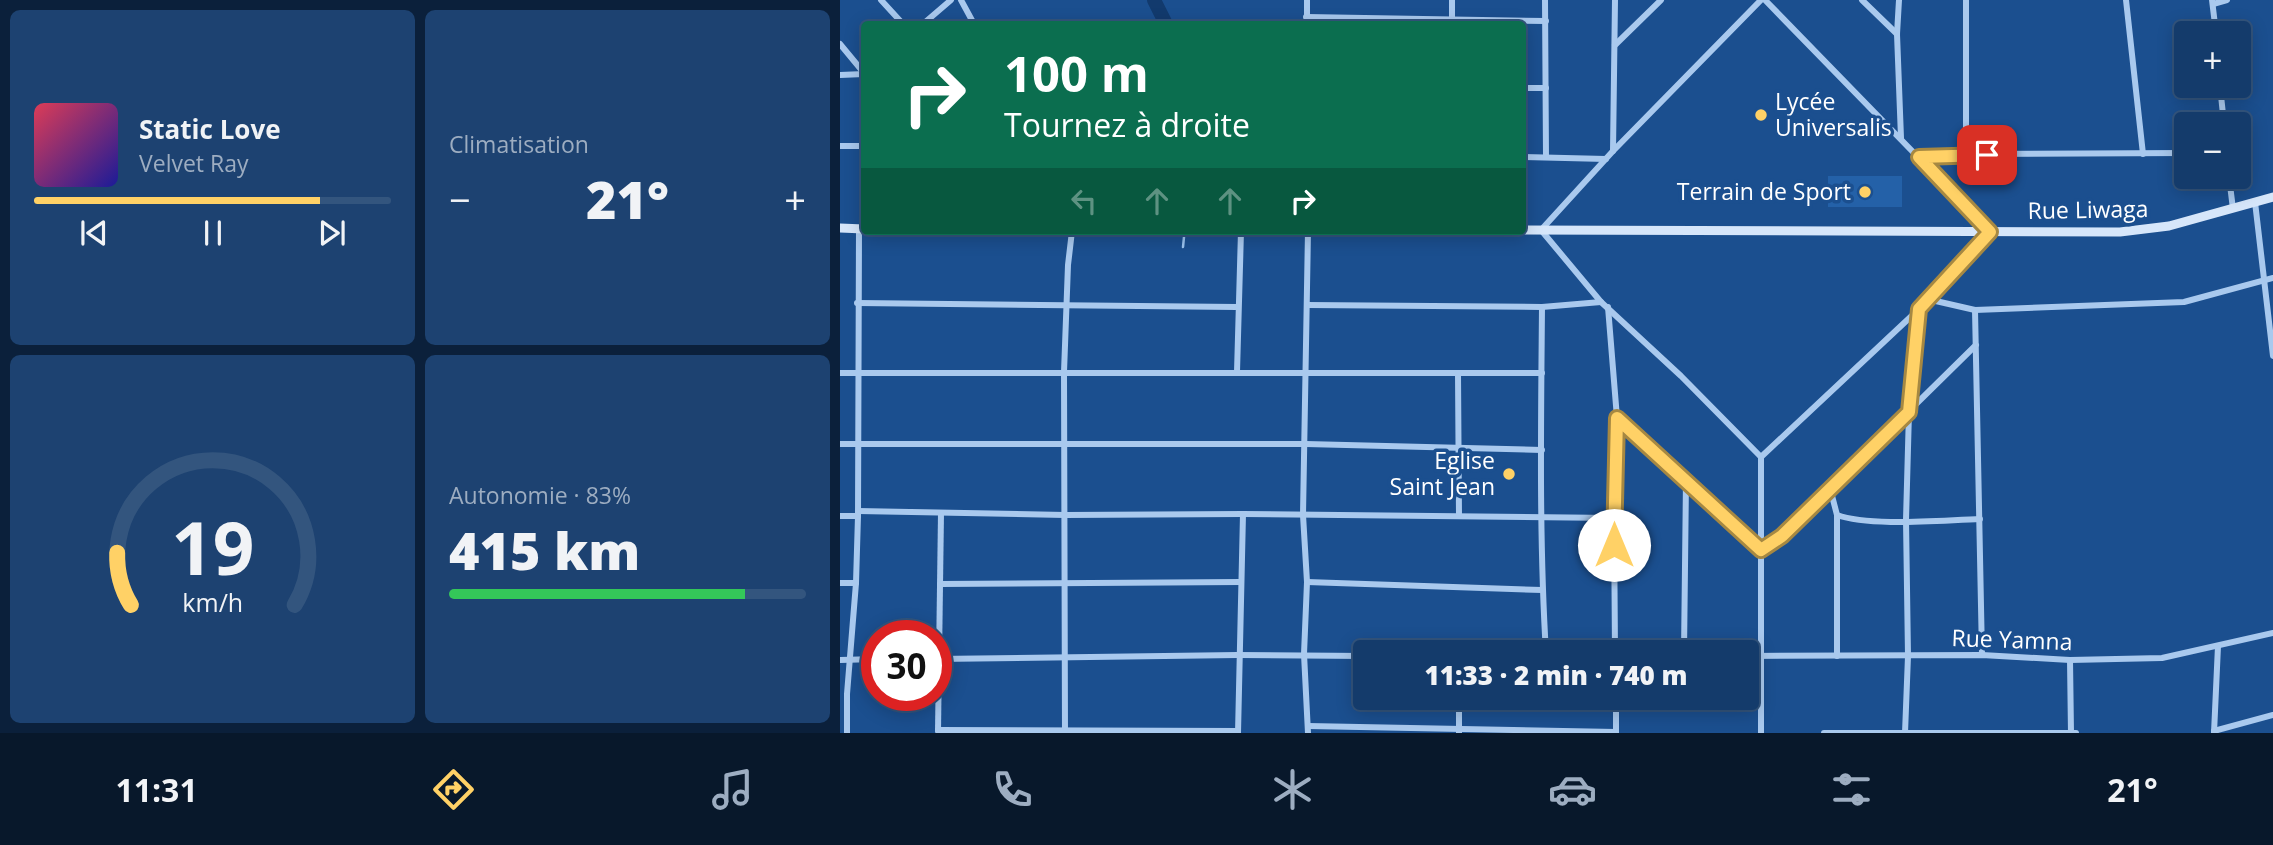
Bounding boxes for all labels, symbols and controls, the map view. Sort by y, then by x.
map controls [2174,21,2251,189]
button: + [2174,21,2251,98]
text: 100 m [1004,40,1149,106]
icon: right [889,49,980,140]
place label: Lycée Universalis [1775,85,1892,143]
text: Tournez à droite [1004,103,1250,146]
marker: Lycée Universalis [1753,107,1769,123]
text: Static Love [139,111,281,147]
button: − [2174,112,2251,189]
pin [1957,125,2017,185]
text: Climatisation [449,128,589,160]
icon: arrive [1968,136,2006,174]
text: Velvet Ray [139,147,249,179]
text: 21° [586,163,669,234]
text: − [449,173,471,225]
text: + [784,173,806,225]
place label: Terrain de Sport [1677,175,1851,207]
icon: left [1065,182,1103,220]
icon: ahead [1138,182,1176,220]
icon: ahead [1211,182,1249,220]
icon: right [1284,182,1322,220]
marker: Terrain de Sport [1857,184,1873,200]
street label: Rue Liwaga [2027,192,2149,226]
icon: previous [75,214,113,252]
icon: pause [194,214,232,252]
icon: next [313,214,351,252]
place label: Eglise Saint Jean [1390,444,1495,502]
marker: Eglise Saint Jean [1501,466,1517,482]
text: Autonomie · 83% [449,479,631,511]
text: 19 [171,497,254,596]
position arrow [1577,508,1651,582]
text: 415 km [449,514,640,585]
text: km/h [182,585,243,619]
speed limit sign: 30 [861,620,952,711]
street label: Rue Yamna [1951,621,2073,657]
text: 11:33 · 2 min · 740 m [1425,657,1687,693]
icon: directions [429,765,478,814]
icon: music [708,765,757,814]
icon: phone [988,765,1037,814]
icon: climate [1268,765,1317,814]
icon: car [1548,765,1597,814]
icon: filters [1827,765,1876,814]
text: 11:31 [115,768,198,811]
text: 21° [2107,768,2158,811]

